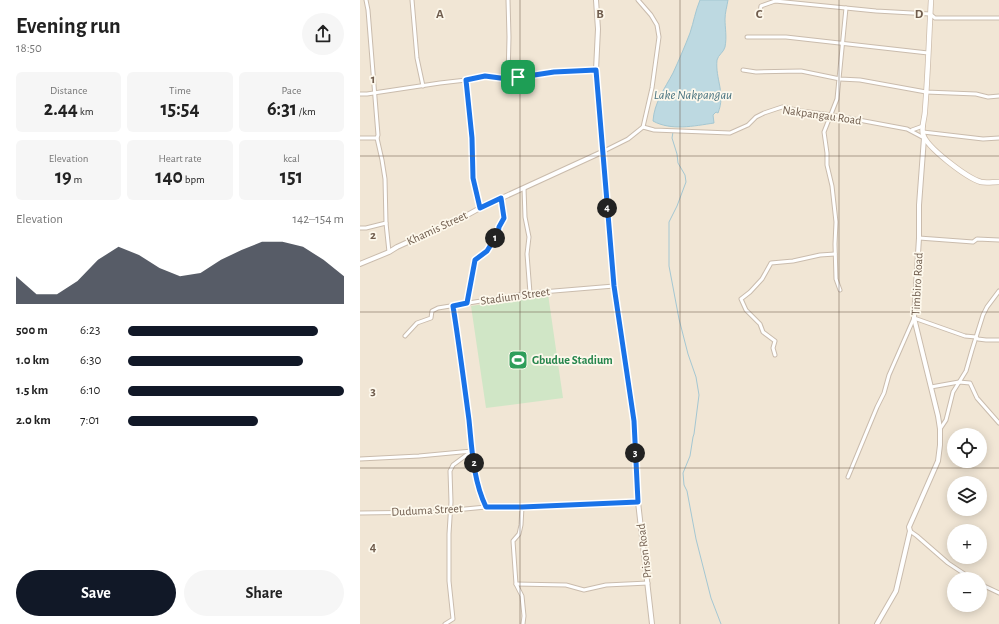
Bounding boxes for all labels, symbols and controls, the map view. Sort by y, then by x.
text: A [436,8,444,21]
text: B [596,8,604,21]
text: C [756,8,763,21]
text: D [915,8,924,21]
button: share [302,13,344,55]
text: Evening run [16,15,121,37]
text: 18:50 [16,42,42,55]
pin [501,60,535,94]
icon: arrive [507,66,529,88]
text: 1 [371,73,375,86]
text: Distance [50,85,87,96]
text: Time [169,85,191,96]
text: Pace [281,85,301,96]
water label: Lake Nakpangau [654,89,732,102]
text: 2.44 [44,99,78,119]
text: 15:54 [160,99,200,119]
text: 6:31 [267,99,297,119]
street label: Nakpangau Road [782,103,862,127]
text: km [78,106,94,117]
text: /km [297,106,316,117]
text: Elevation [49,153,89,164]
text: Heart rate [158,153,202,164]
text: kcal [283,153,300,164]
text: 19 [55,167,72,187]
text: 140 [155,167,183,187]
text: 151 [280,167,303,187]
text: m [72,174,82,185]
text: bpm [183,174,205,185]
pin: 4 [597,198,617,218]
text: 4 [604,202,610,213]
street label: Khamis Street [405,209,469,247]
text: Elevation [16,213,63,226]
text: 142–154 m [292,213,344,226]
pin: 1 [485,228,505,248]
text: 2 [370,229,376,242]
text: 1 [493,232,497,243]
street label: Timbiro Road [909,252,925,316]
street label: Stadium Street [480,285,551,307]
text: 500 m [16,324,48,337]
text: 6:23 [80,324,100,337]
sports icon: Gbudue Stadium [507,349,529,371]
text: 1.0 km [16,354,49,367]
text: 6:30 [80,354,101,367]
place label: Gbudue Stadium [532,354,613,366]
text: 1.5 km [16,384,48,397]
text: 6:10 [80,384,100,397]
text: 3 [370,385,376,398]
text: 2.0 km [16,414,51,427]
text: 7:01 [80,414,100,427]
map controls [947,428,987,612]
button: locate [947,428,987,468]
pin: 3 [625,443,645,463]
text: 3 [633,447,637,458]
pin: 2 [464,453,484,473]
text: 2 [471,457,477,468]
button: layers [947,476,987,516]
street label: Duduma Street [391,502,463,518]
street label: Prison Road [635,523,653,579]
button: + [947,524,987,564]
text: 4 [370,541,377,554]
button: Save [16,570,176,616]
button: Share [184,570,344,616]
button: − [947,572,987,612]

